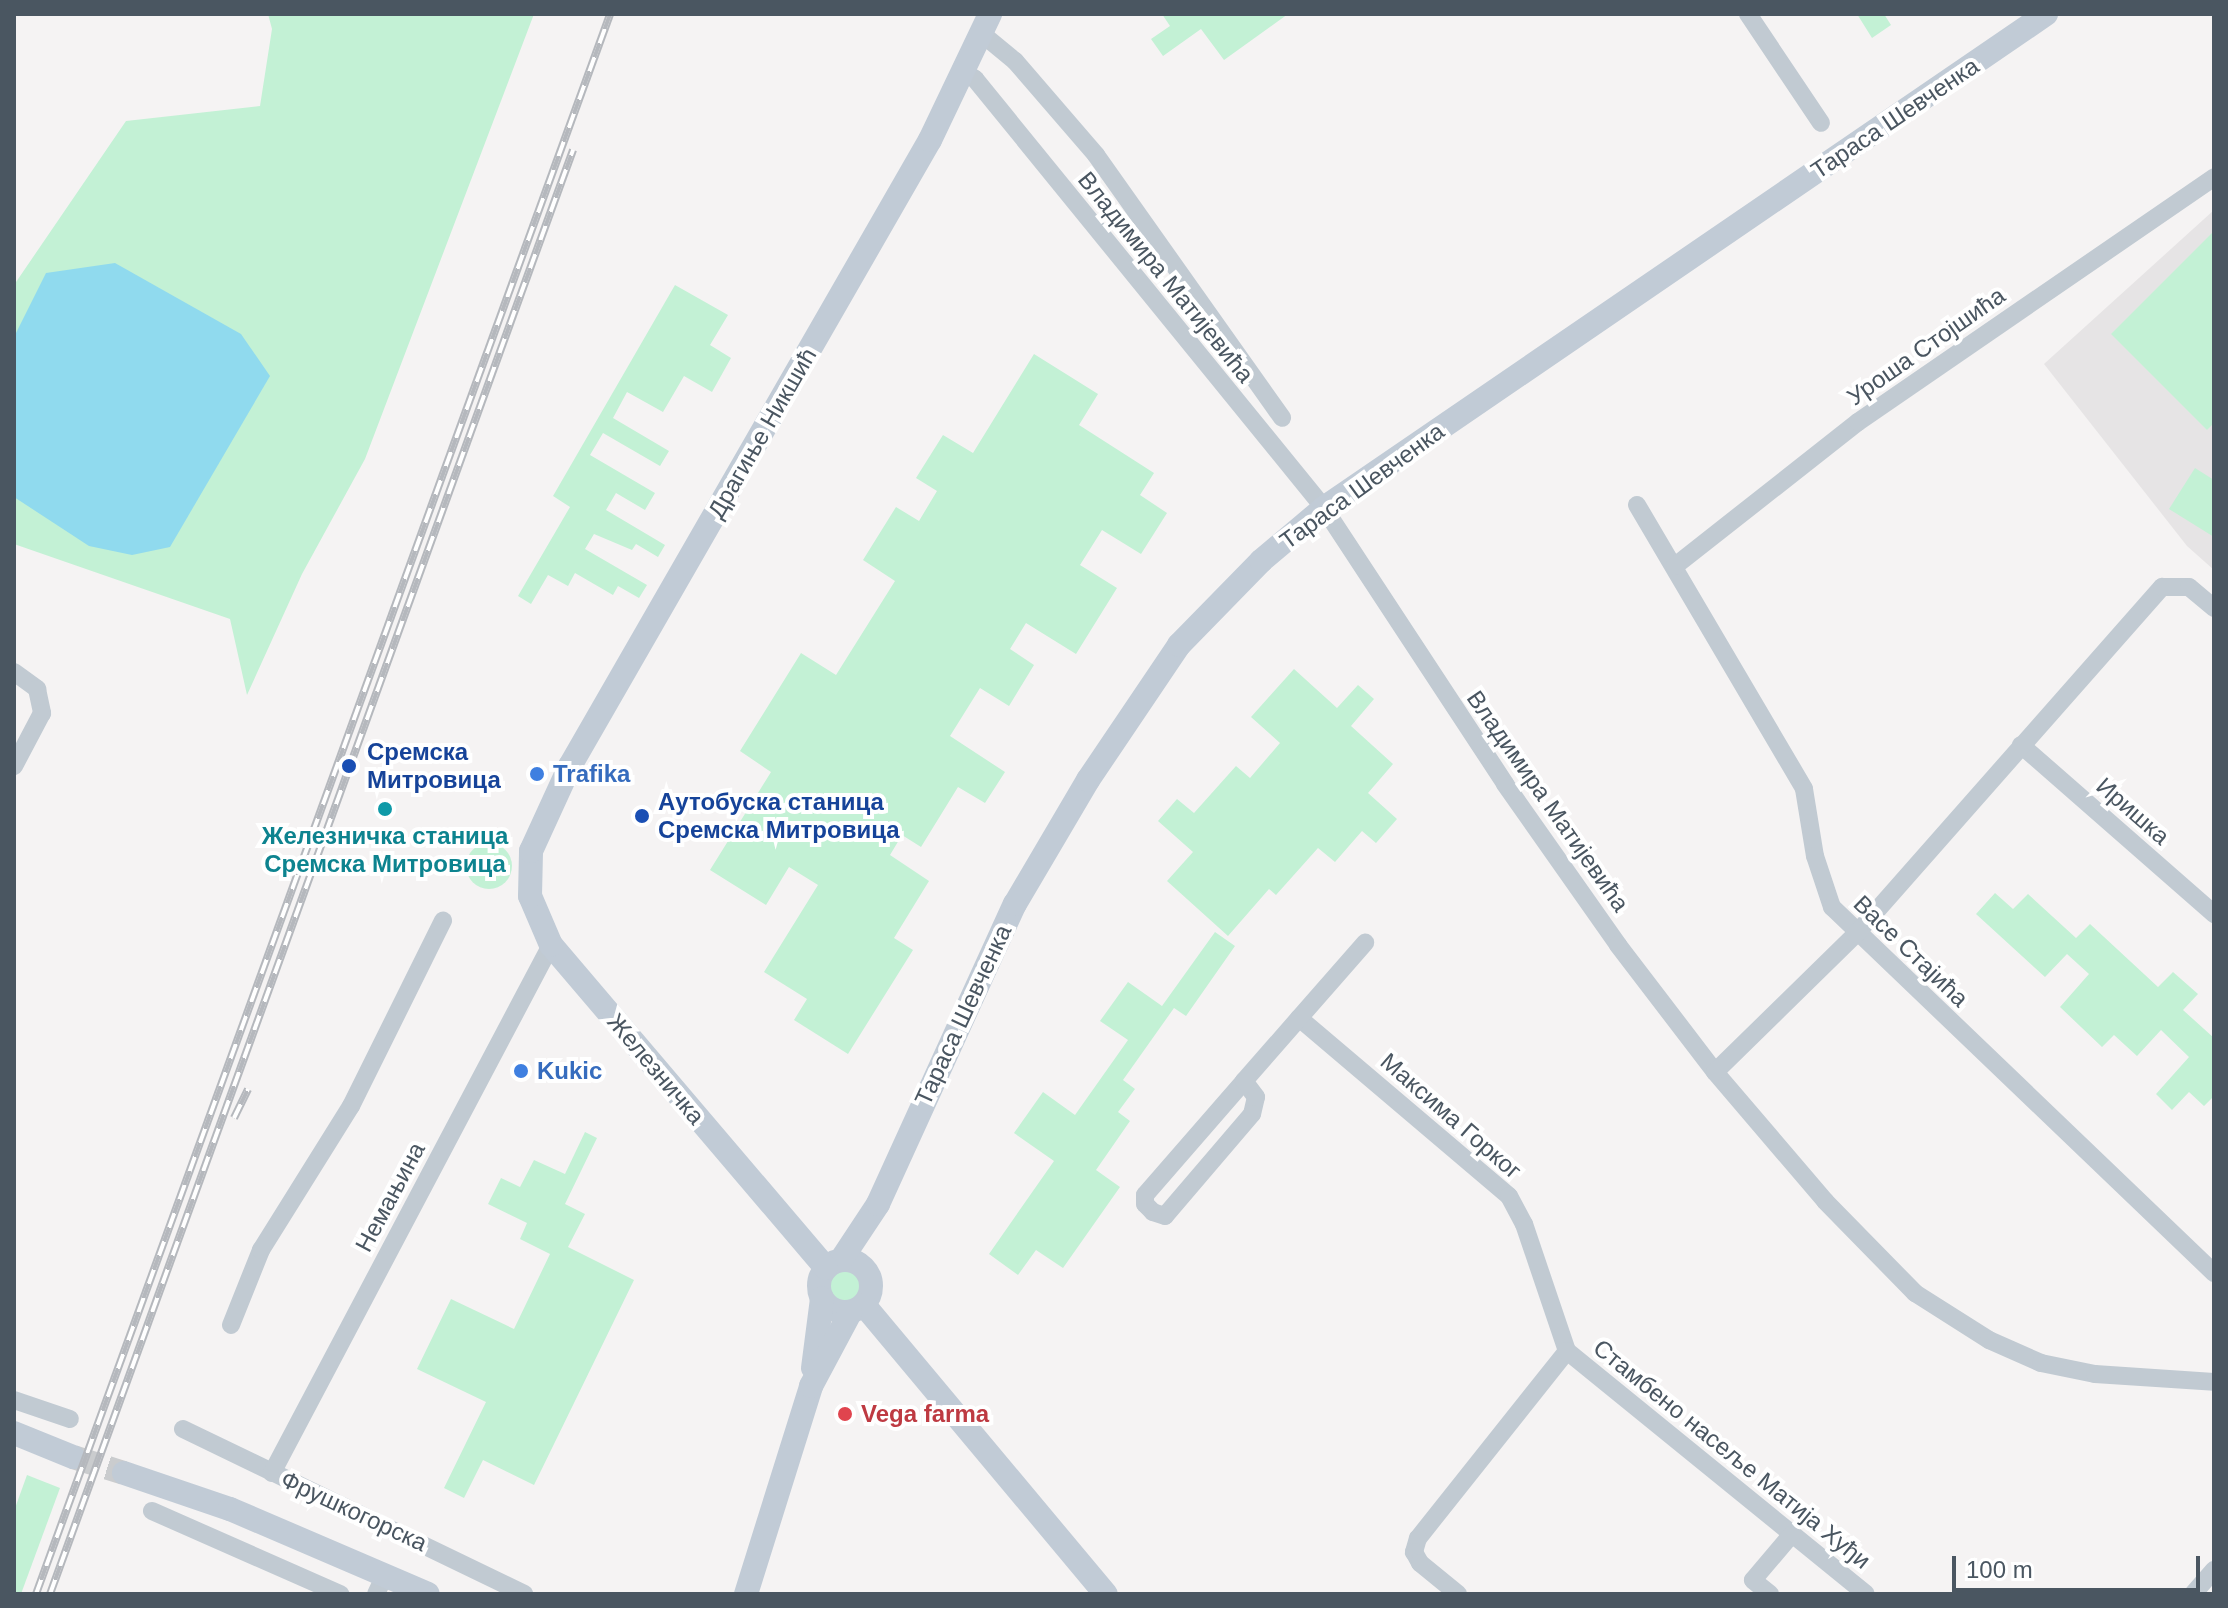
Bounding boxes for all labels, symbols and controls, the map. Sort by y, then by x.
street label: Тараса Шевченка [1806,51,1984,185]
street label: Владимира Матијевића [1072,166,1260,388]
street label: Уроша Стојшића [1841,281,2011,411]
street label: Драгиње Никшић [702,343,822,523]
street label: Тараса Шевченка [1274,417,1450,555]
street label: Владимира Матијевића [1461,685,1635,917]
place label: Сремска Митровица [367,738,501,794]
marker: Сремска Митровица [338,755,360,777]
place label: Trafika [553,760,630,788]
marker: Trafika [528,765,546,783]
street label: Иришка [2090,771,2176,851]
place label: Аутобуска станица Сремска Митровица [658,788,900,844]
marker: Железничка станица Сремска Митровица [376,800,394,818]
marker: Аутобуска станица Сремска Митровица [633,807,651,825]
place label: Железничка станица Сремска Митровица [262,822,508,878]
street label: Васе Стајића [1848,889,1974,1013]
street label: Тараса Шевченка [909,920,1017,1110]
street label: Железничка [601,1008,711,1130]
street label: Максима Горког [1375,1047,1527,1185]
place label: Kukic [537,1057,602,1085]
marker: Kukic [512,1062,530,1080]
street label: Немањина [349,1137,431,1257]
street label: Стамбено насеље Матија Хуђи [1588,1333,1876,1575]
place label: Vega farma [861,1400,989,1428]
marker: Vega farma [836,1405,854,1423]
street label: Фрушкогорска [276,1465,432,1557]
scale bar [1956,1540,2204,1590]
text: 100 m [1966,1556,2033,1583]

